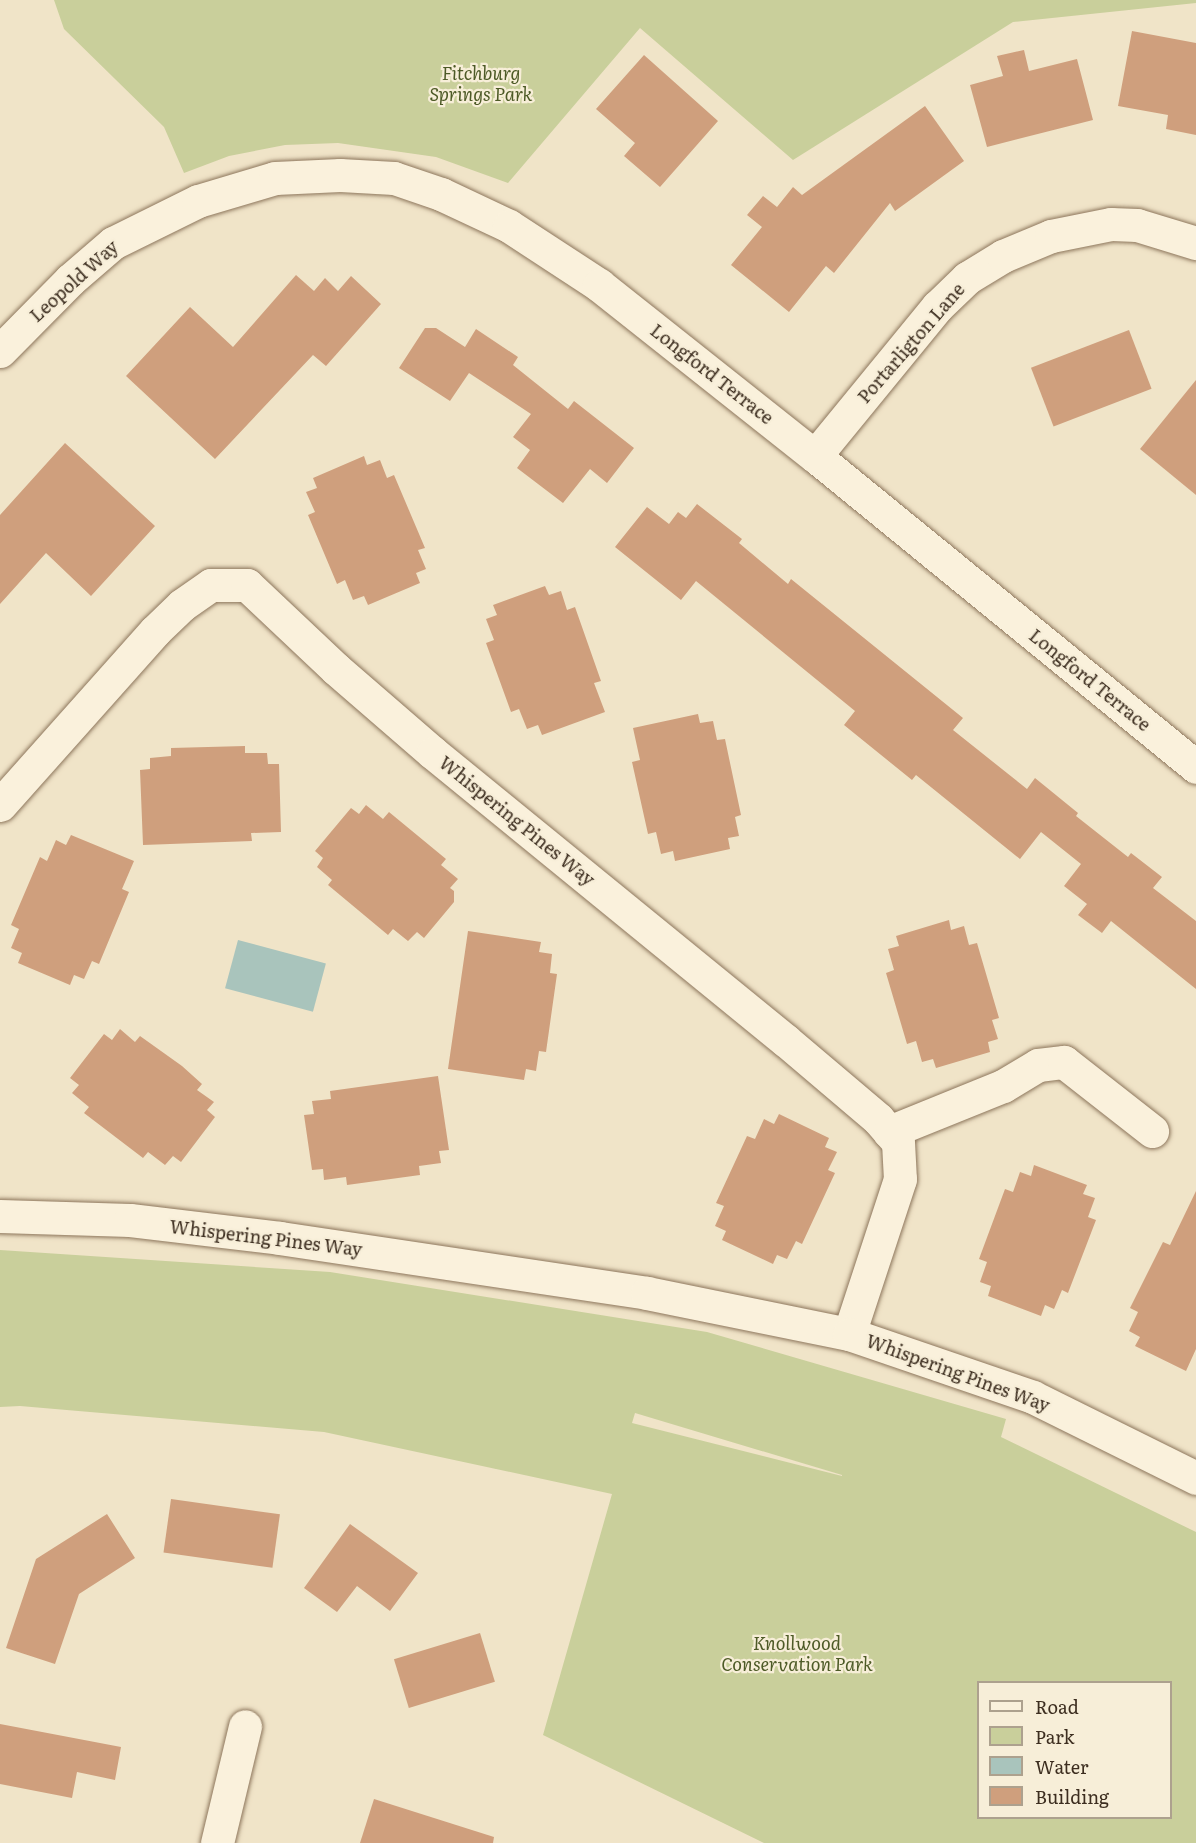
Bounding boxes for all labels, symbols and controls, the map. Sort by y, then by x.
park label: Fitchburg Springs Park [430,63,532,106]
street label: Leopold Way [25,236,123,326]
street label: Portarligton Lane [853,279,969,407]
street label: Longford Terrace [646,319,778,429]
street label: Longford Terrace [1025,624,1155,736]
street label: Whispering Pines Way [435,752,599,890]
street label: Whispering Pines Way [168,1215,364,1261]
street label: Whispering Pines Way [863,1330,1053,1416]
park label: Knollwood Conservation Park [721,1633,873,1676]
legend [977,1681,1172,1819]
text: Road [1035,1693,1079,1720]
text: Park [1035,1723,1074,1750]
text: Water [1035,1753,1088,1780]
text: Building [1035,1783,1109,1810]

